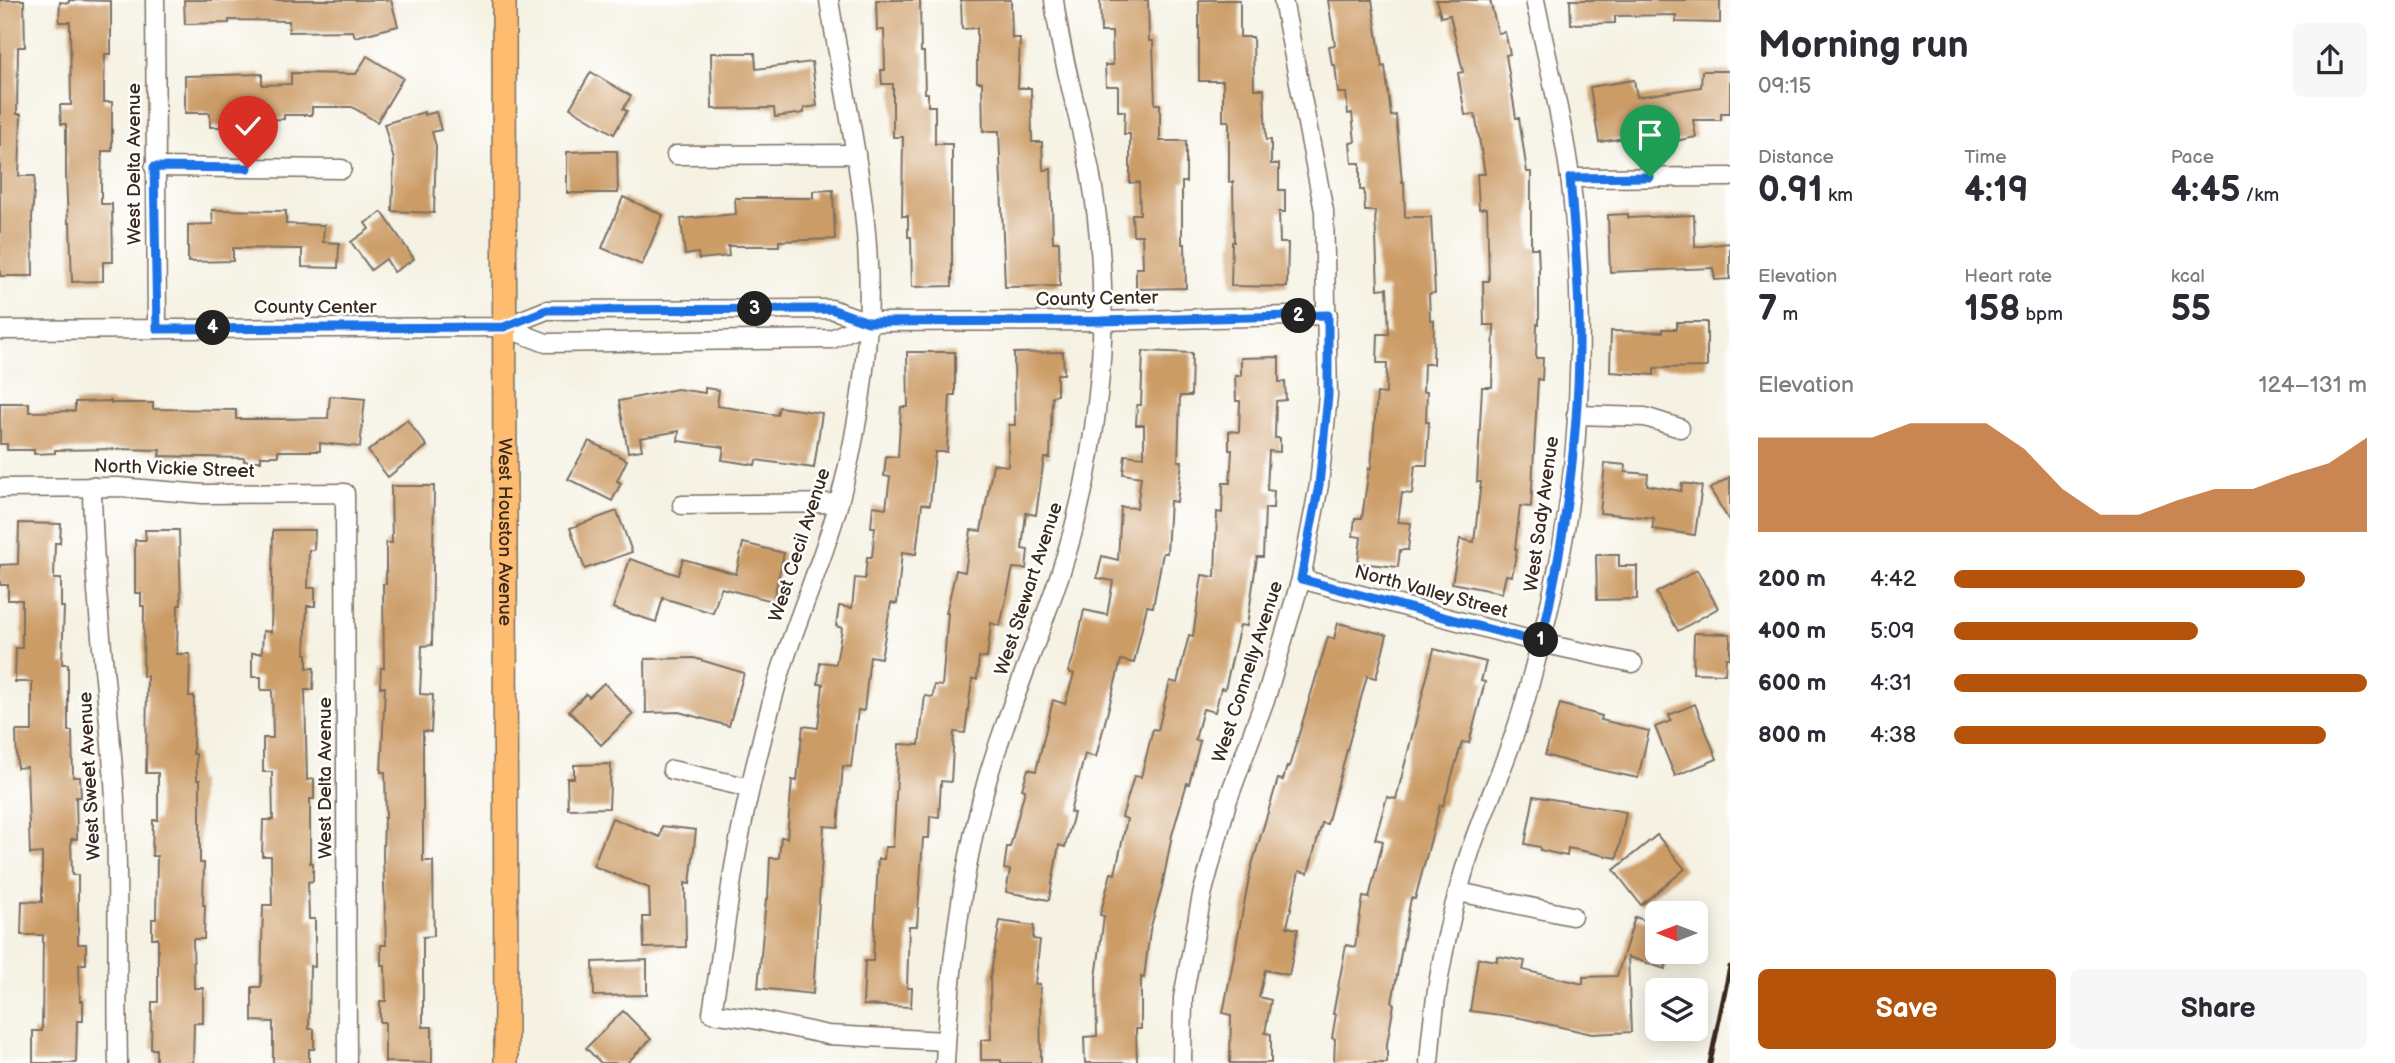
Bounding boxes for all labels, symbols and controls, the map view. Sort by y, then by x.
text: Morning run [1758,23,1969,68]
button: share [2293,23,2367,97]
text: 09:15 [1758,72,1812,100]
street label: West Delta Avenue [123,83,146,245]
pin [218,96,278,168]
pin [1620,105,1680,177]
icon: check [229,107,267,145]
icon: arrive [1631,116,1669,154]
text: Distance [1758,146,1834,169]
text: Time [1964,146,2006,169]
text: Pace [2171,146,2214,169]
text: 0.91 [1758,169,1823,212]
text: 4:19 [1964,169,2029,212]
text: 4:45 [2171,169,2240,212]
text: km [1823,184,1853,207]
text: /km [2240,184,2279,207]
text: Elevation [1758,265,1837,288]
text: Heart rate [1964,265,2052,288]
text: kcal [2171,265,2205,288]
street label: County Center [1036,286,1160,312]
text: 7 [1758,288,1777,331]
text: 158 [1964,288,2020,331]
text: 55 [2171,288,2211,331]
pin: 3 [738,292,772,326]
street label: County Center [254,296,377,319]
text: 3 [749,297,760,320]
pin: 2 [1282,298,1316,334]
text: m [1777,303,1798,326]
text: bpm [2020,303,2063,326]
text: 2 [1293,304,1304,327]
pin: 4 [196,310,230,346]
text: 4 [207,316,218,339]
text: Elevation [1758,371,1854,399]
text: 124–131 m [2259,371,2367,399]
street label: West Sady Avenue [1520,435,1564,593]
street label: West Houston Avenue [493,438,517,626]
street label: North Vickie Street [93,455,255,483]
street label: West Cecil Avenue [764,465,836,625]
street label: West Stewart Avenue [990,500,1068,678]
street label: North Valley Street [1352,560,1510,624]
text: 200 m [1758,565,1826,593]
text: 4:42 [1870,565,1916,593]
street label: West Connelly Avenue [1208,578,1288,766]
text: 400 m [1758,617,1826,645]
text: 5:09 [1870,617,1915,645]
pin: 1 [1524,622,1558,658]
text: 1 [1537,628,1545,651]
text: 600 m [1758,669,1826,697]
text: 4:31 [1870,669,1912,697]
street label: West Sweet Avenue [74,691,106,861]
street label: West Delta Avenue [314,697,337,859]
text: 800 m [1758,721,1826,749]
text: 4:38 [1870,721,1916,749]
north arrow [1645,901,1708,964]
map controls [1645,901,1708,1041]
button: Save [1758,969,2056,1049]
button: Share [2070,969,2367,1049]
button: layers [1645,978,1708,1041]

